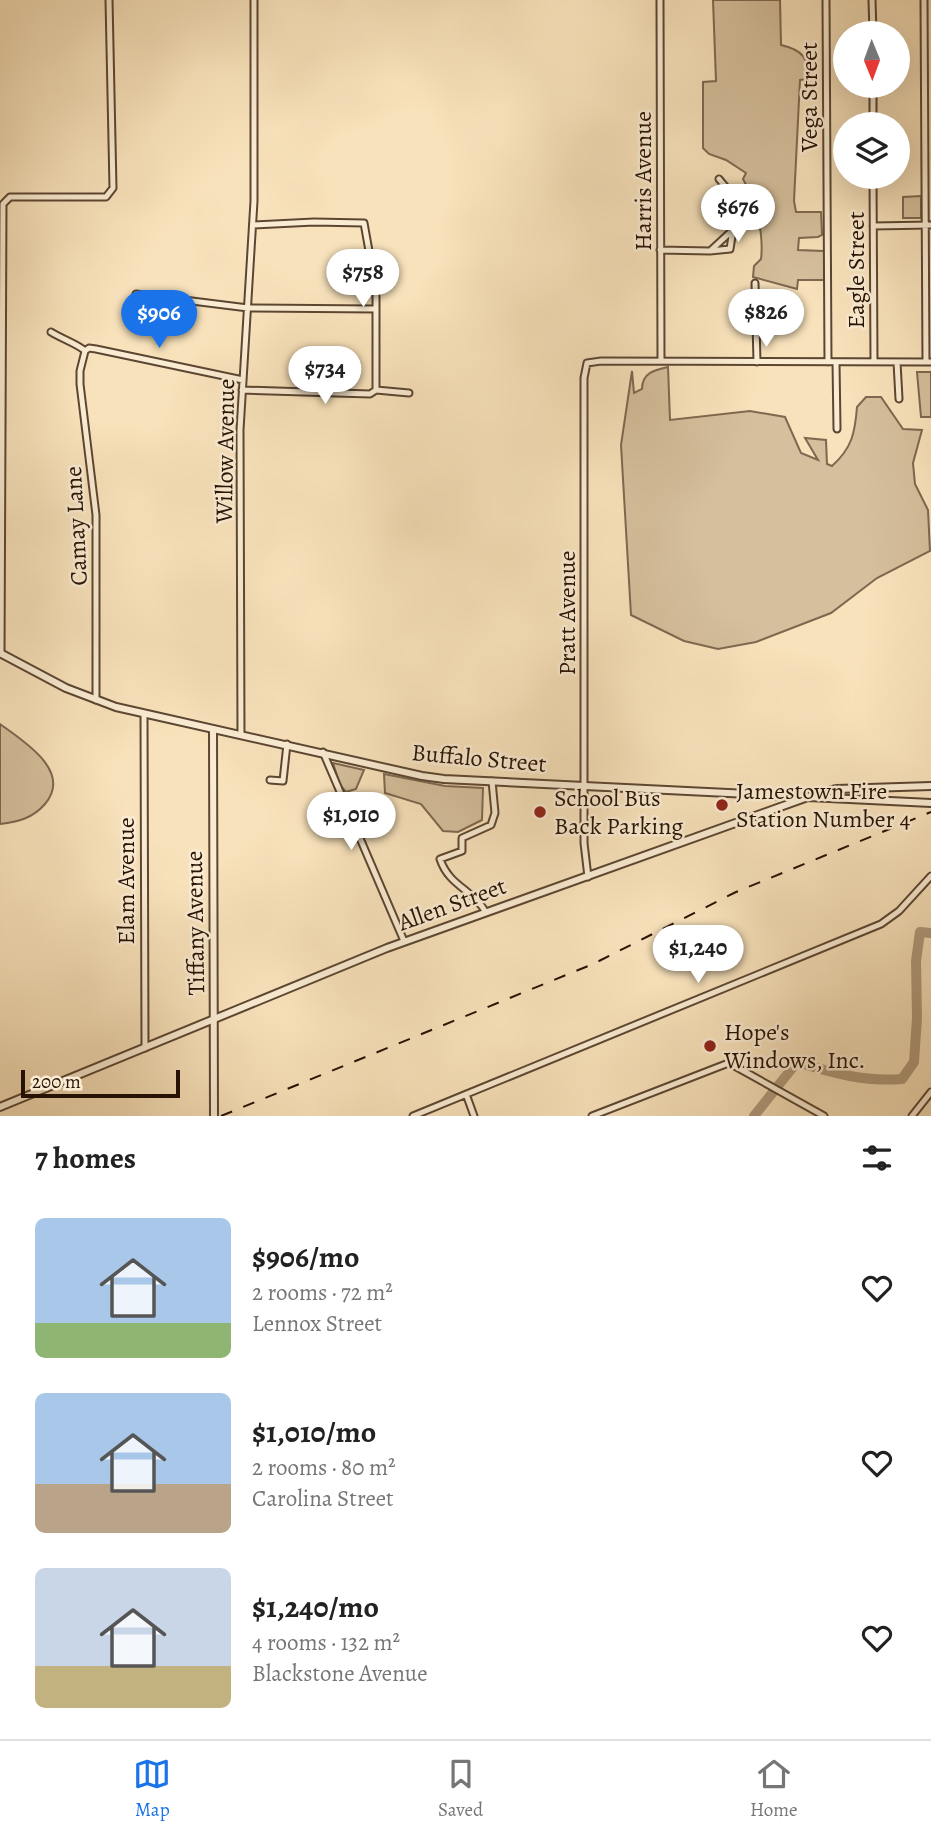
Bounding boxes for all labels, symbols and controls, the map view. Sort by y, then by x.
north arrow [833,21,910,98]
map controls [833,21,910,189]
street label: Vega Street [793,42,825,153]
street label: Harris Avenue [627,111,659,251]
button: layers [833,112,910,189]
pin: $676 [697,184,779,244]
text: $676 [717,191,759,222]
street label: Eagle Street [840,211,872,329]
pin: $758 [322,250,404,309]
text: $758 [342,256,384,287]
pin: $906 [118,290,200,350]
pin: $826 [725,290,807,349]
text: $826 [744,296,788,327]
text: $906 [137,297,181,328]
pin: $734 [284,346,366,406]
text: $734 [304,353,346,384]
street label: Willow Avenue [208,378,242,525]
street label: Camay Lane [57,465,95,587]
street label: Pratt Avenue [551,550,583,676]
street label: Buffalo Street [410,736,548,780]
place label: Jamestown Fire Station Number 4 [736,775,910,835]
place label: School Bus Back Parking [554,782,683,842]
pin: $1,010 [294,792,408,852]
marker: Jamestown Fire Station Number 4 [714,797,730,813]
text: $1,010 [323,799,379,830]
marker: School Bus Back Parking [532,804,548,820]
street label: Elam Avenue [110,817,142,945]
street label: Tiffany Avenue [178,850,212,996]
street label: Allen Street [393,870,511,939]
pin: $1,240 [641,926,755,985]
text: $1,240 [669,932,727,963]
place label: Hope's Windows, Inc. [723,1016,866,1076]
marker: Hope's Windows, Inc. [702,1038,718,1054]
scale bar [21,1067,180,1099]
text: 200 m [32,1069,81,1095]
text: 7 homes [35,1138,136,1178]
icon: filters [858,1139,896,1177]
text: $906/mo [252,1237,359,1277]
icon: home [91,1246,175,1330]
icon: heart [858,1269,896,1307]
text: 2 rooms · 72 m² [252,1277,393,1308]
text: Lennox Street [252,1308,382,1339]
text: $1,010/mo [252,1412,376,1452]
icon: home [91,1421,175,1505]
icon: heart [858,1444,896,1482]
text: 2 rooms · 80 m² [252,1452,396,1483]
text: Carolina Street [252,1483,394,1514]
text: $1,240/mo [252,1587,379,1627]
icon: home [91,1596,175,1680]
icon: heart [858,1619,896,1657]
text: 4 rooms · 132 m² [252,1627,400,1658]
text: Blackstone Avenue [252,1658,428,1689]
tab: Map [133,1755,171,1823]
tab: Saved [438,1755,483,1823]
tab: Home [750,1755,798,1823]

